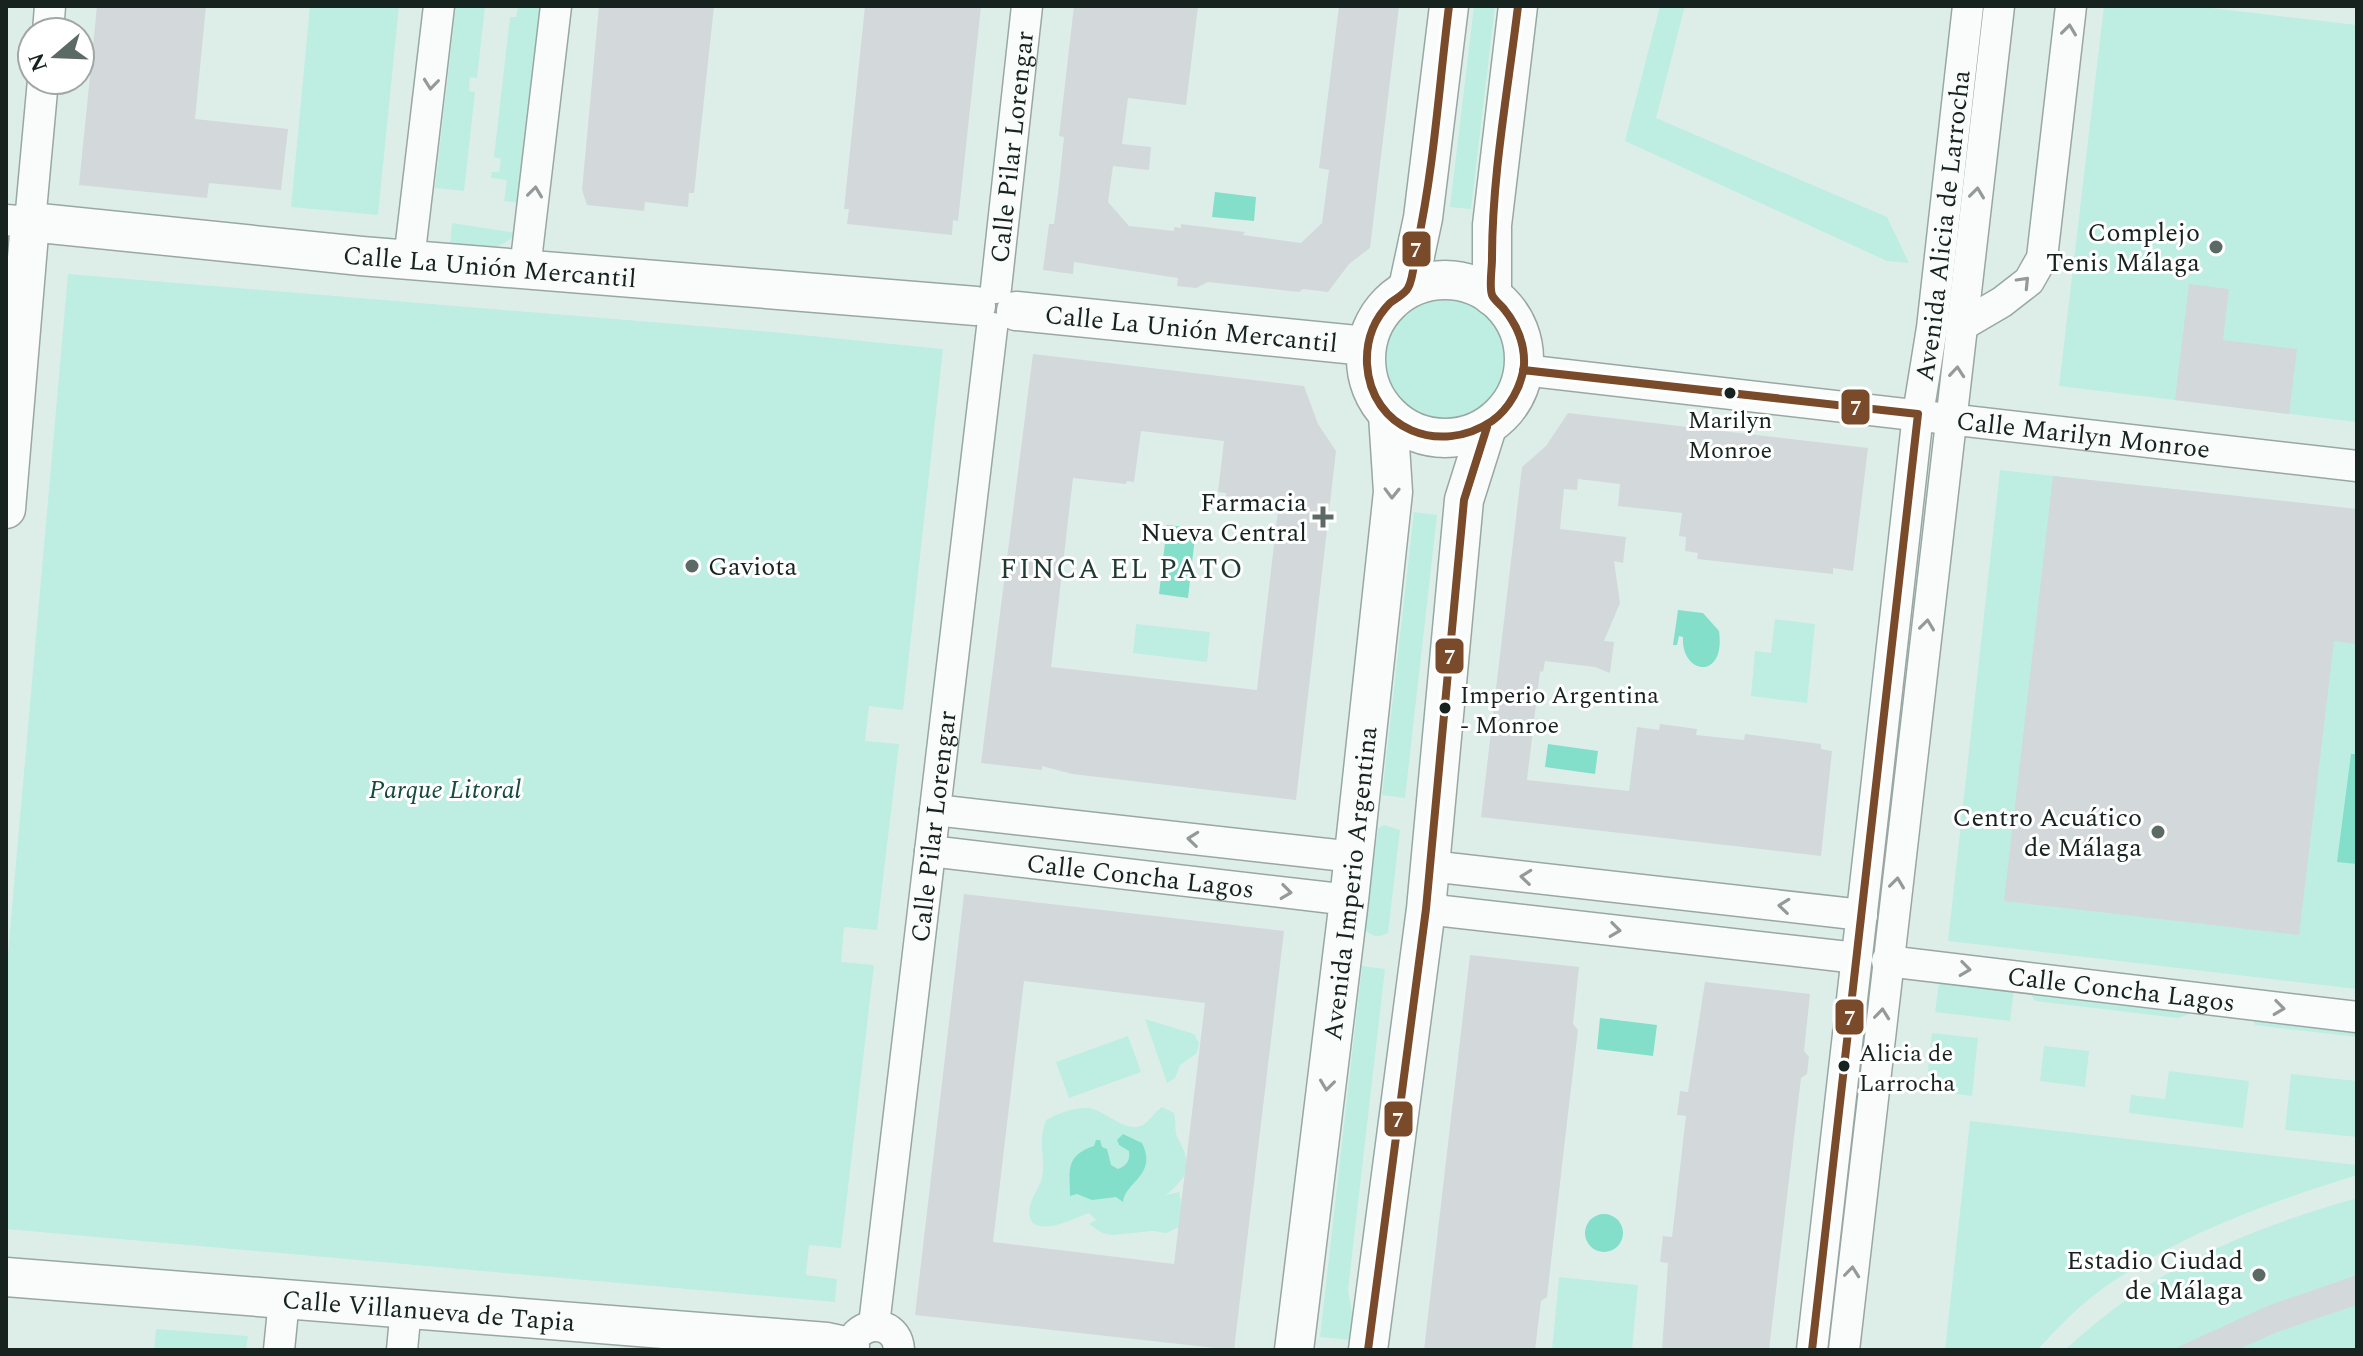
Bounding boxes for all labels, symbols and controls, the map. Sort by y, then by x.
north arrow [16,16,96,96]
one-way arrow [2060,23,2077,36]
street label: Calle Pilar Lorengar [980,29,1045,265]
text: N [20,48,57,76]
street label: Avenida Alicia de Larrocha [1905,68,1982,384]
one-way arrow [422,77,439,90]
one-way arrow [526,185,543,198]
one-way arrow [1968,186,1985,199]
place label: Complejo Tenis Málaga [2046,213,2200,283]
line badge: 7 [1401,230,1432,268]
text: 7 [1410,234,1422,267]
street label: Calle La Unión Mercantil [341,235,638,299]
marker: Complejo Tenis Málaga [2207,238,2225,256]
one-way arrow [2015,277,2030,291]
street label: Calle La Unión Mercantil [1043,295,1339,364]
one-way arrow [1948,365,1965,378]
marker: Marilyn Monroe [1722,385,1738,401]
line badge: 7 [1840,388,1871,426]
text: 7 [1850,392,1862,425]
street label: Calle Marilyn Monroe [1954,401,2212,470]
place label: Marilyn Monroe [1688,403,1772,469]
place label: Farmacia Nueva Central [1140,483,1307,553]
one-way arrow [1383,487,1401,500]
marker: Farmacia Nueva Central [1314,508,1332,526]
place label: Gaviota [708,547,798,587]
district label: FINCA EL PATO [1000,548,1244,591]
marker: Gaviota [683,557,701,575]
one-way arrow [1919,618,1936,631]
line badge: 7 [1434,637,1465,675]
text: 7 [1444,641,1456,674]
place label: Imperio Argentina - Monroe [1460,678,1659,744]
marker: Imperio Argentina - Monroe [1437,700,1453,716]
street label: Calle Pilar Lorengar [900,708,968,945]
street label: Avenida Imperio Argentina [1313,724,1389,1043]
park label: Parque Litoral [369,770,522,810]
place label: Centro Acuático de Málaga [1953,798,2142,868]
marker: Centro Acuático de Málaga [2149,823,2167,841]
one-way arrow [1186,831,1200,848]
street label: Calle Concha Lagos [1024,843,1256,910]
one-way arrow [1519,869,1533,886]
one-way arrow [1889,876,1906,889]
one-way arrow [1280,884,1293,901]
one-way arrow [1777,898,1790,915]
one-way arrow [1609,922,1622,939]
street label: Calle Concha Lagos [2005,957,2237,1023]
one-way arrow [1959,961,1972,978]
line badge: 7 [1834,998,1865,1036]
one-way arrow [2272,999,2285,1016]
text: 7 [1844,1002,1856,1035]
one-way arrow [1873,1007,1890,1020]
place label: Alicia de Larrocha [1859,1036,1955,1102]
marker: Alicia de Larrocha [1836,1058,1852,1074]
one-way arrow [1318,1079,1335,1092]
line badge: 7 [1383,1100,1414,1138]
text: 7 [1392,1104,1404,1137]
place label: Estadio Ciudad de Málaga [2067,1241,2243,1311]
one-way arrow [1844,1266,1861,1279]
marker: Estadio Ciudad de Málaga [2250,1266,2268,1284]
street label: Calle Villanueva de Tapia [281,1280,577,1343]

